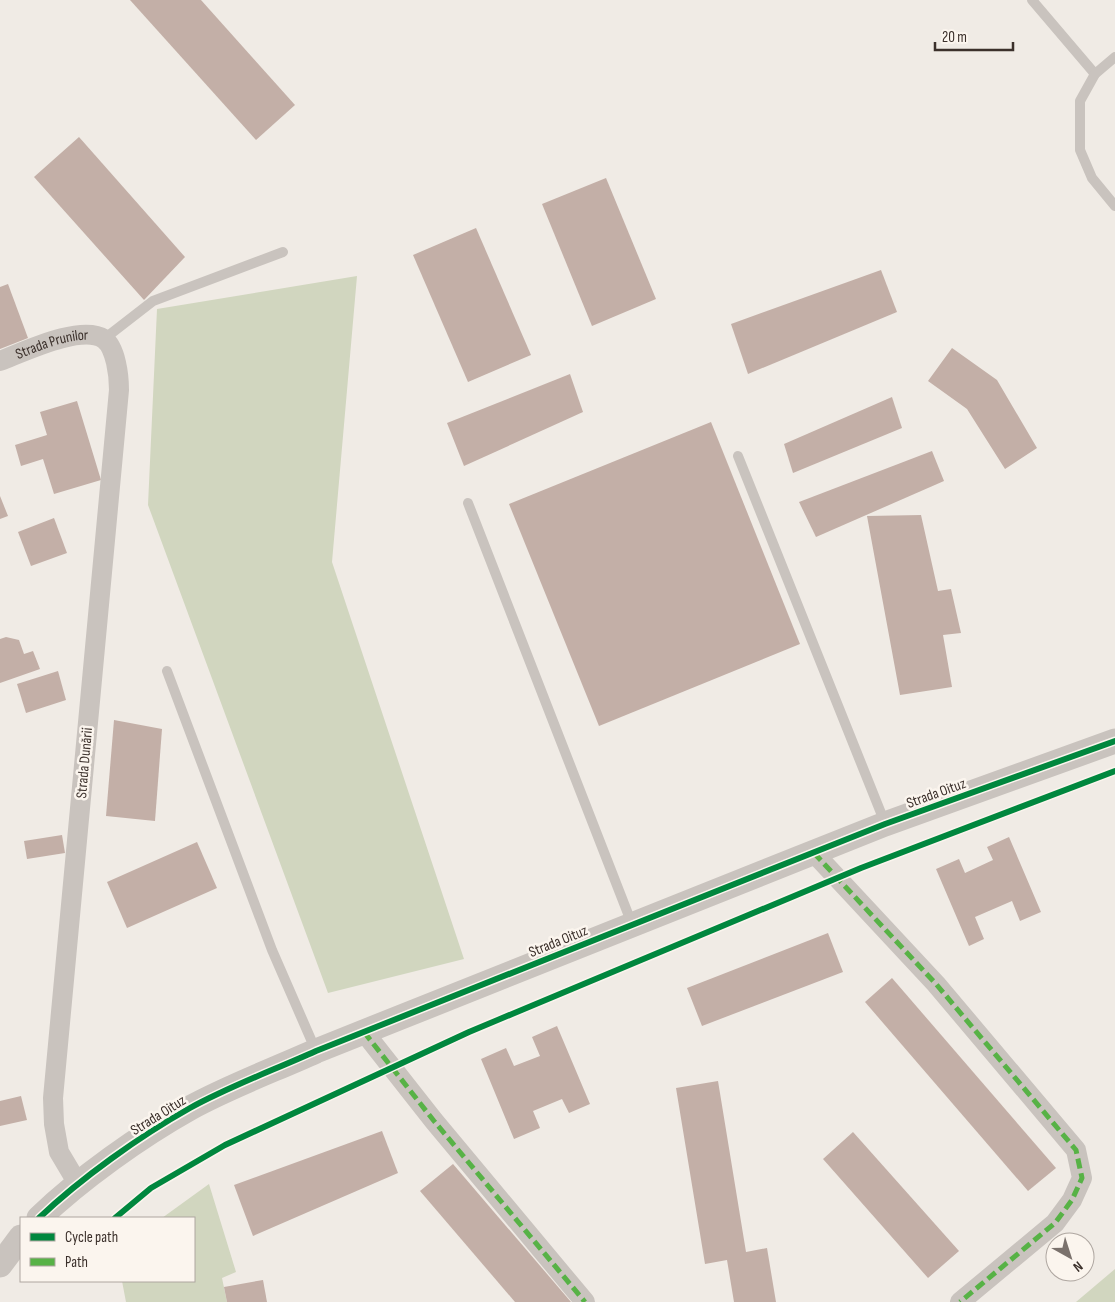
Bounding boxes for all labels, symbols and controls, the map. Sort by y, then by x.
scale bar [935,20,1012,52]
text: 20 m [942,28,967,47]
street label: Strada Prunilor [13,326,89,364]
street label: Strada Dunării [72,727,97,799]
street label: Strada Oituz [904,774,969,813]
street label: Strada Oituz [526,921,591,962]
street label: Strada Oituz [127,1091,190,1140]
legend [20,1217,195,1282]
text: Cycle path [65,1228,118,1247]
north arrow [1045,1232,1095,1282]
text: Path [65,1253,88,1272]
text: N [1070,1258,1086,1276]

